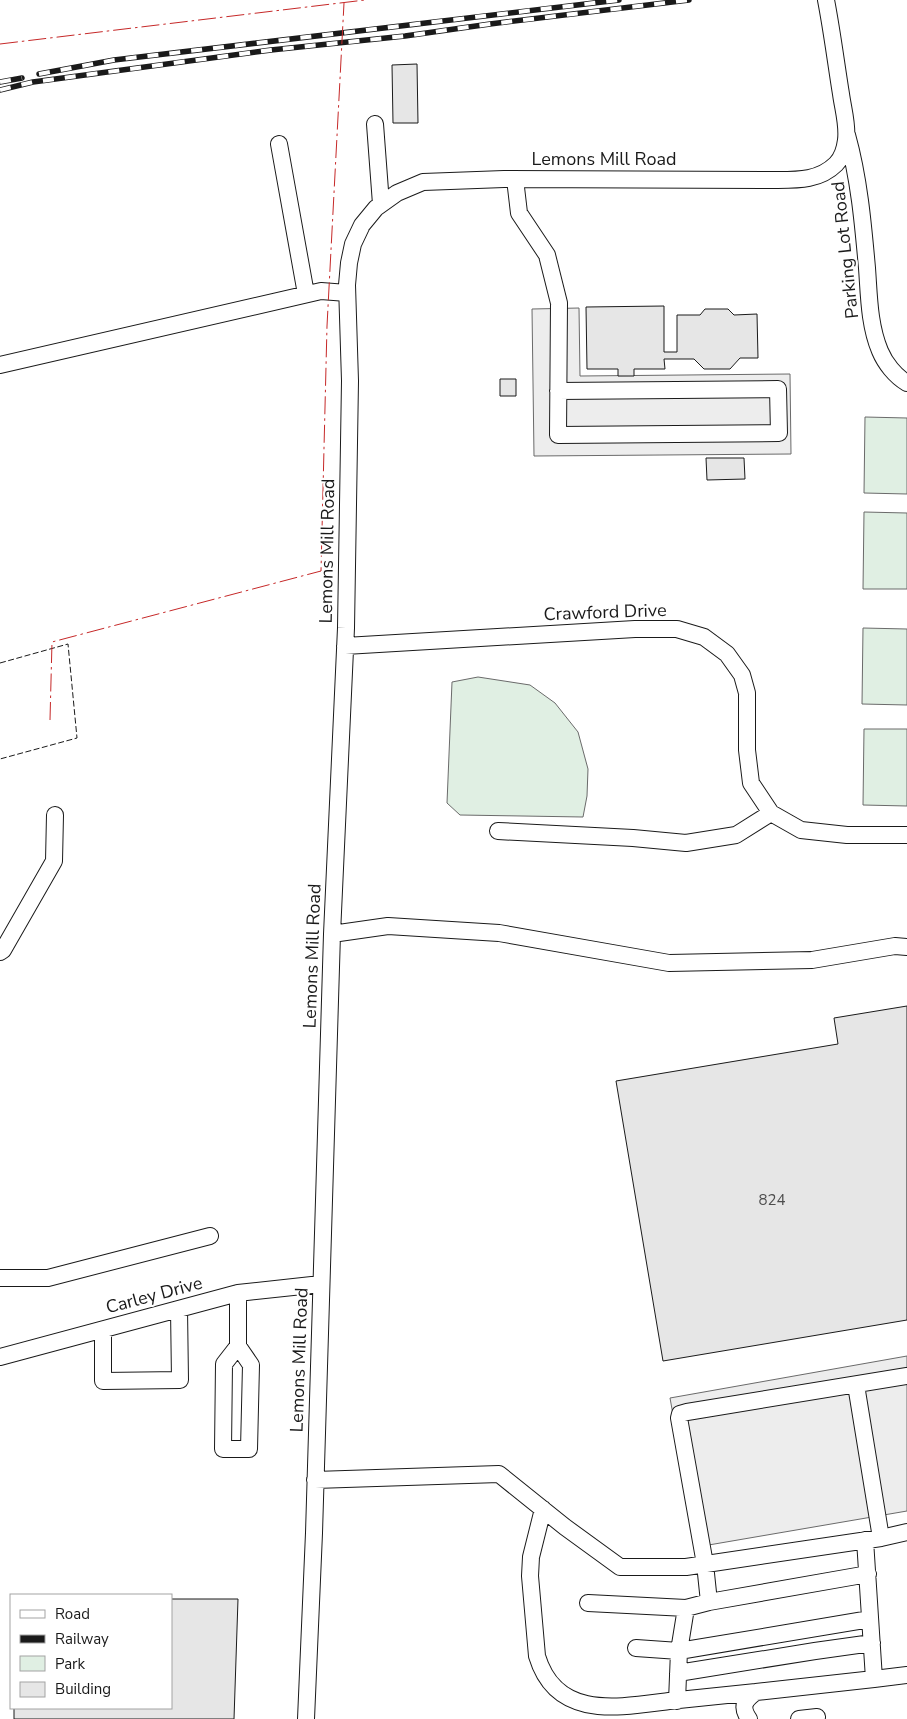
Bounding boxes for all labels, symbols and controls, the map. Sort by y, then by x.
street label: Lemons Mill Road [532,147,676,171]
street label: Parking Lot Road [826,180,864,320]
street label: Lemons Mill Road [314,478,340,624]
street label: Crawford Drive [543,598,667,626]
street label: Lemons Mill Road [297,883,327,1029]
house number: 824 [758,1190,786,1210]
street label: Carley Drive [103,1271,205,1319]
street label: Lemons Mill Road [284,1287,314,1433]
legend [10,1594,172,1709]
text: Road [55,1604,90,1624]
text: Railway [55,1629,109,1649]
text: Park [55,1654,85,1674]
text: Building [55,1679,111,1699]

